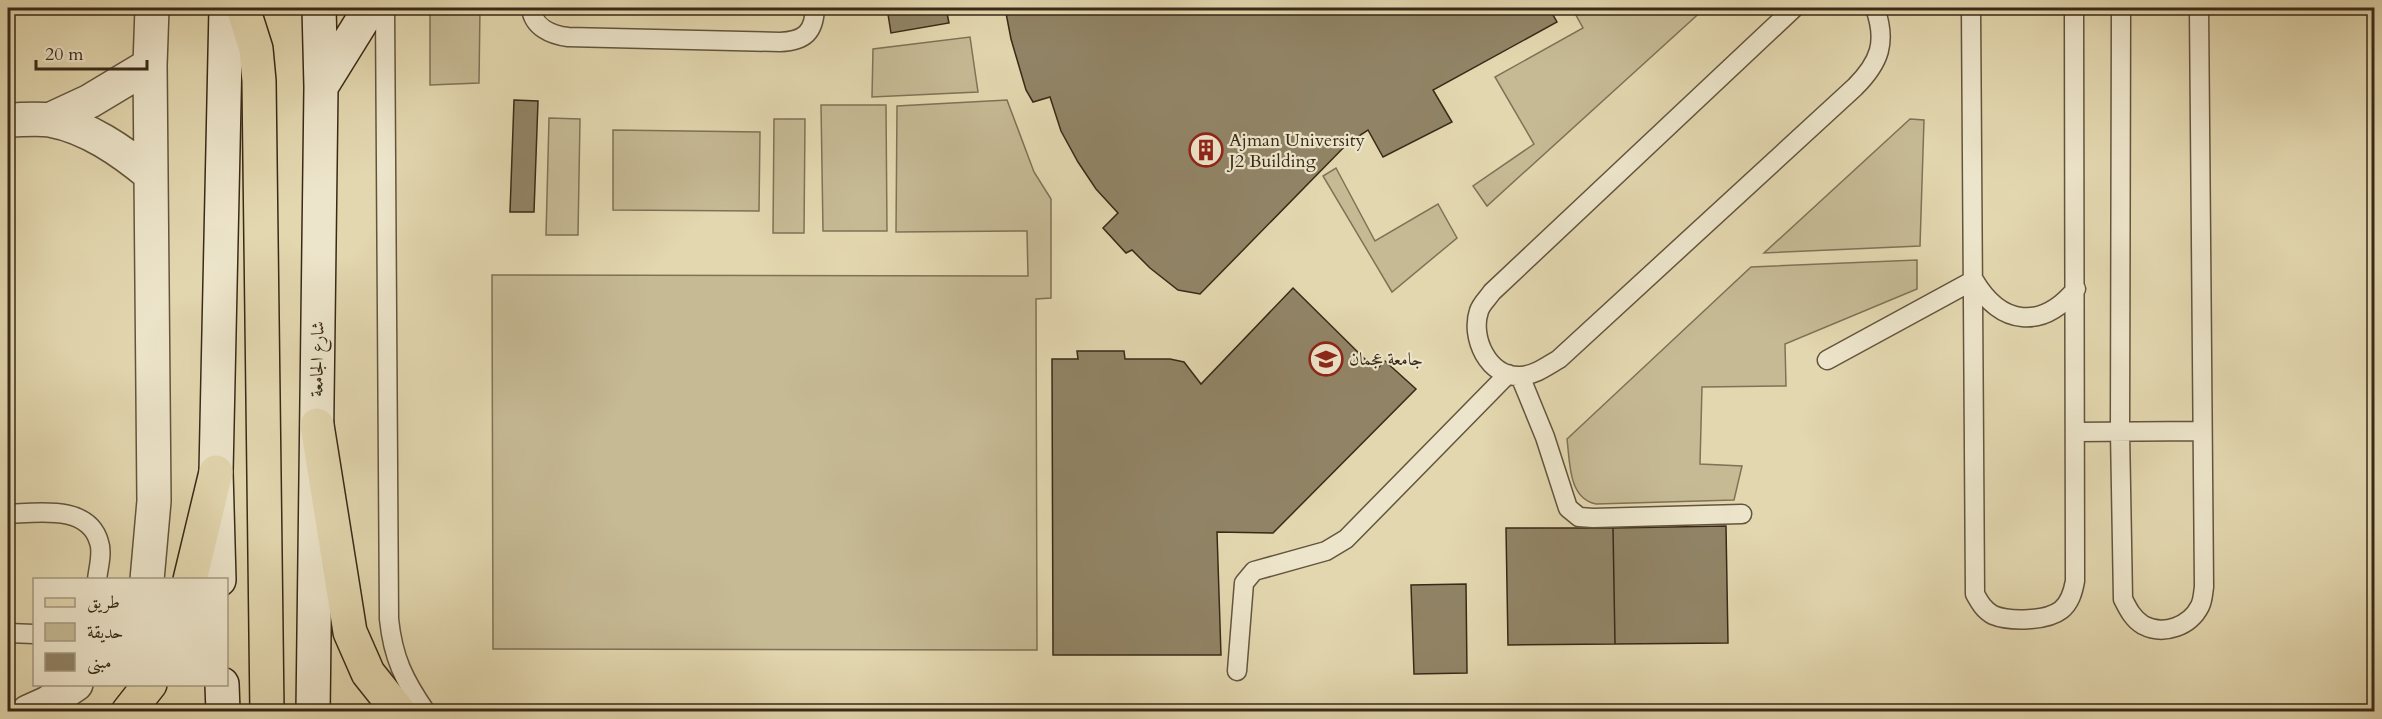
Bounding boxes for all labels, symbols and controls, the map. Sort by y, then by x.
scale bar [36,33,147,71]
text: 20 m [45,42,84,67]
place label: Ajman University J2 Building [1226,128,1366,174]
building icon: Ajman University J2 Building [1188,132,1224,168]
street label: شارع الجامعة [304,321,333,397]
school or university icon: جامعة عجمان [1308,341,1344,377]
place label: جامعة عجمان [1349,347,1423,372]
legend [33,578,228,686]
text: طريق [87,590,120,615]
text: حديقة [87,620,123,645]
text: مبنى [87,650,112,675]

